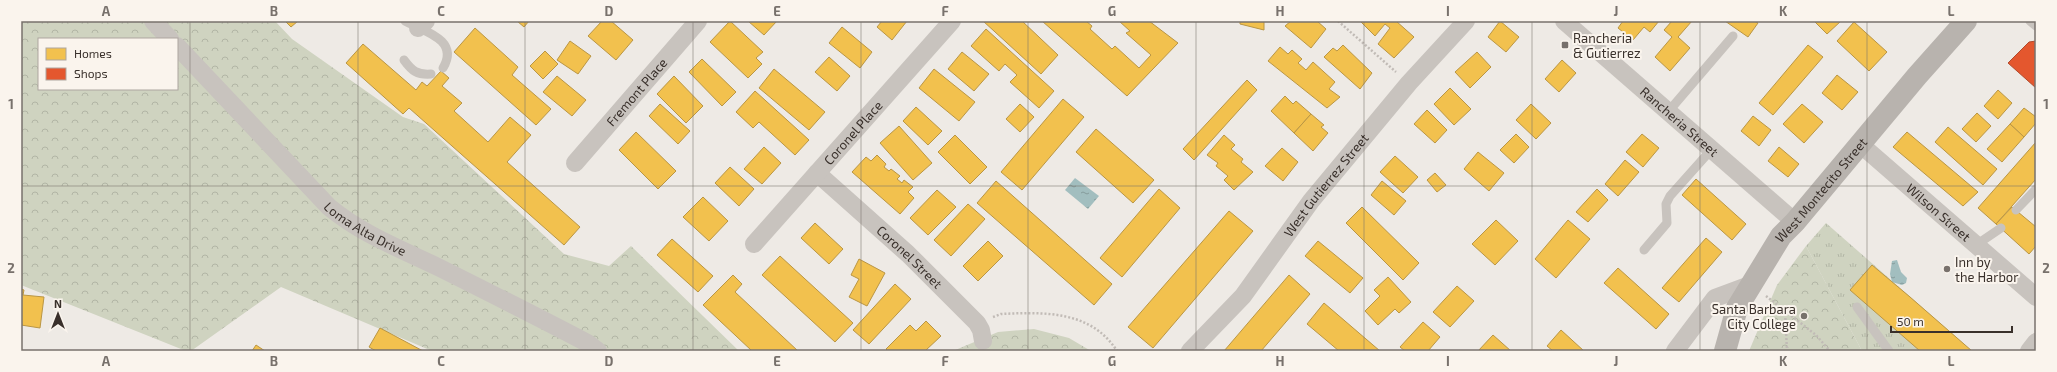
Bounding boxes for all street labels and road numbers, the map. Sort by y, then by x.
street label: Fremont Place [603,55,670,129]
street label: Rancheria Street [1637,83,1722,160]
street label: Coronel Place [820,97,886,168]
street label: West Gutierrez Street [1280,130,1372,240]
street label: West Montecito Street [1771,134,1870,246]
street label: Wilson Street [1903,180,1974,245]
street label: Loma Alta Drive [321,199,409,259]
street label: Coronel Street [874,222,946,292]

